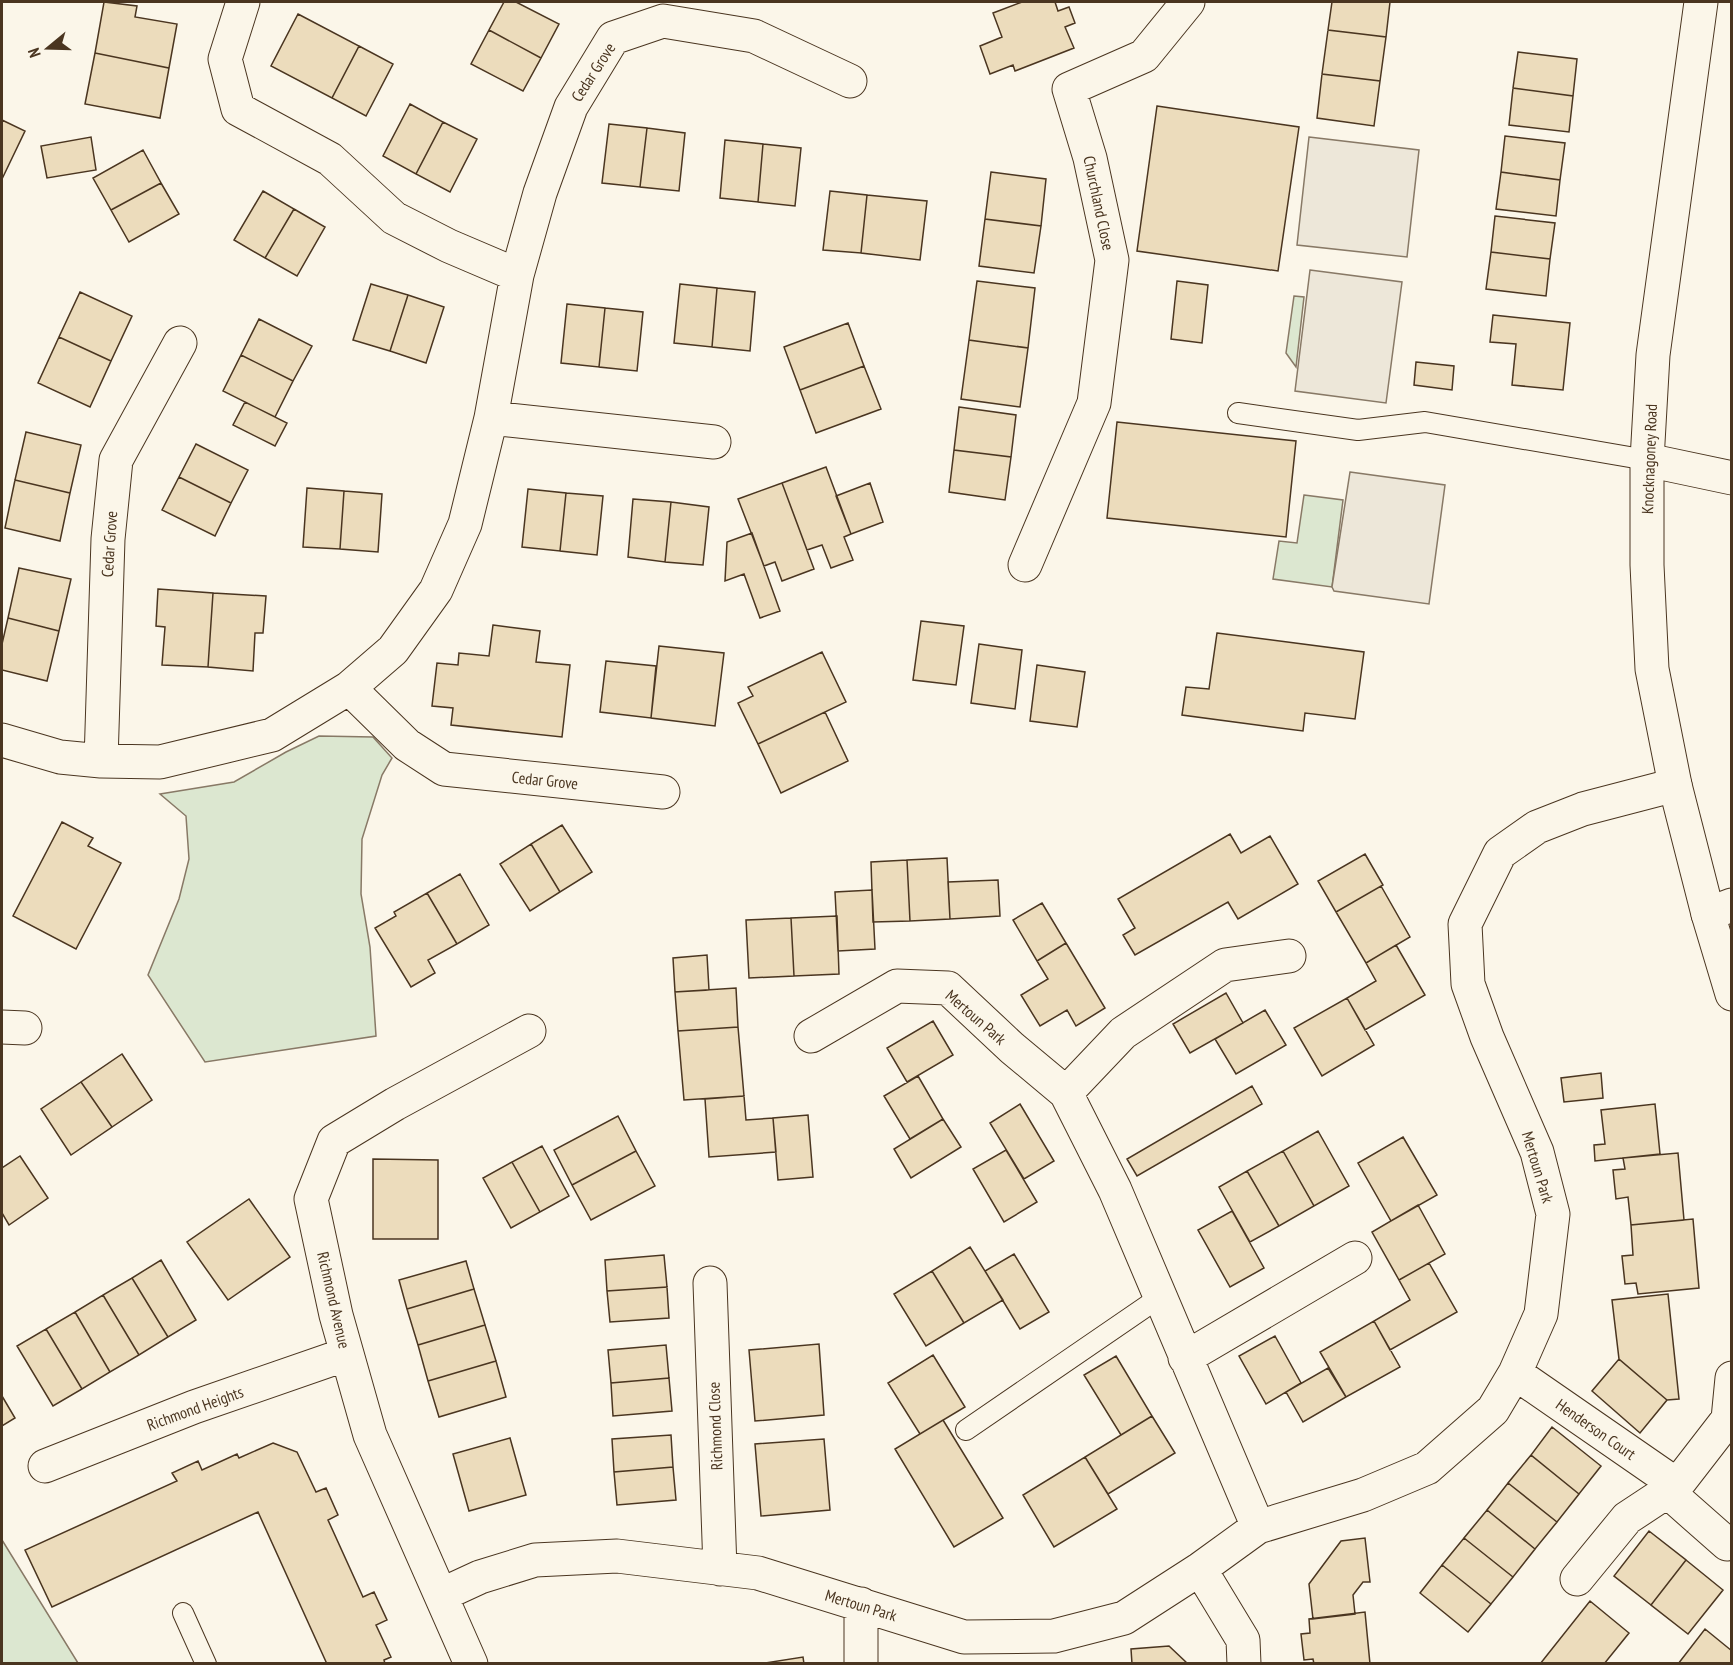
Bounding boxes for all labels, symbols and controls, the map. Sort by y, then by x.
north arrow [18,18,78,78]
street label: Cedar Grove [567,39,619,105]
text: N [23,46,45,60]
street label: Churchland Close [1079,154,1119,252]
street label: Knocknagoney Road [1637,403,1661,514]
street label: Cedar Grove [97,510,121,578]
street label: Cedar Grove [511,767,579,793]
street label: Mertoun Park [942,985,1011,1049]
street label: Mertoun Park [1518,1129,1559,1206]
street label: Richmond Avenue [313,1250,355,1350]
street label: Richmond Heights [144,1381,246,1435]
street label: Richmond Close [703,1381,727,1471]
street label: Henderson Court [1552,1394,1640,1464]
street label: Mertoun Park [823,1585,900,1626]

